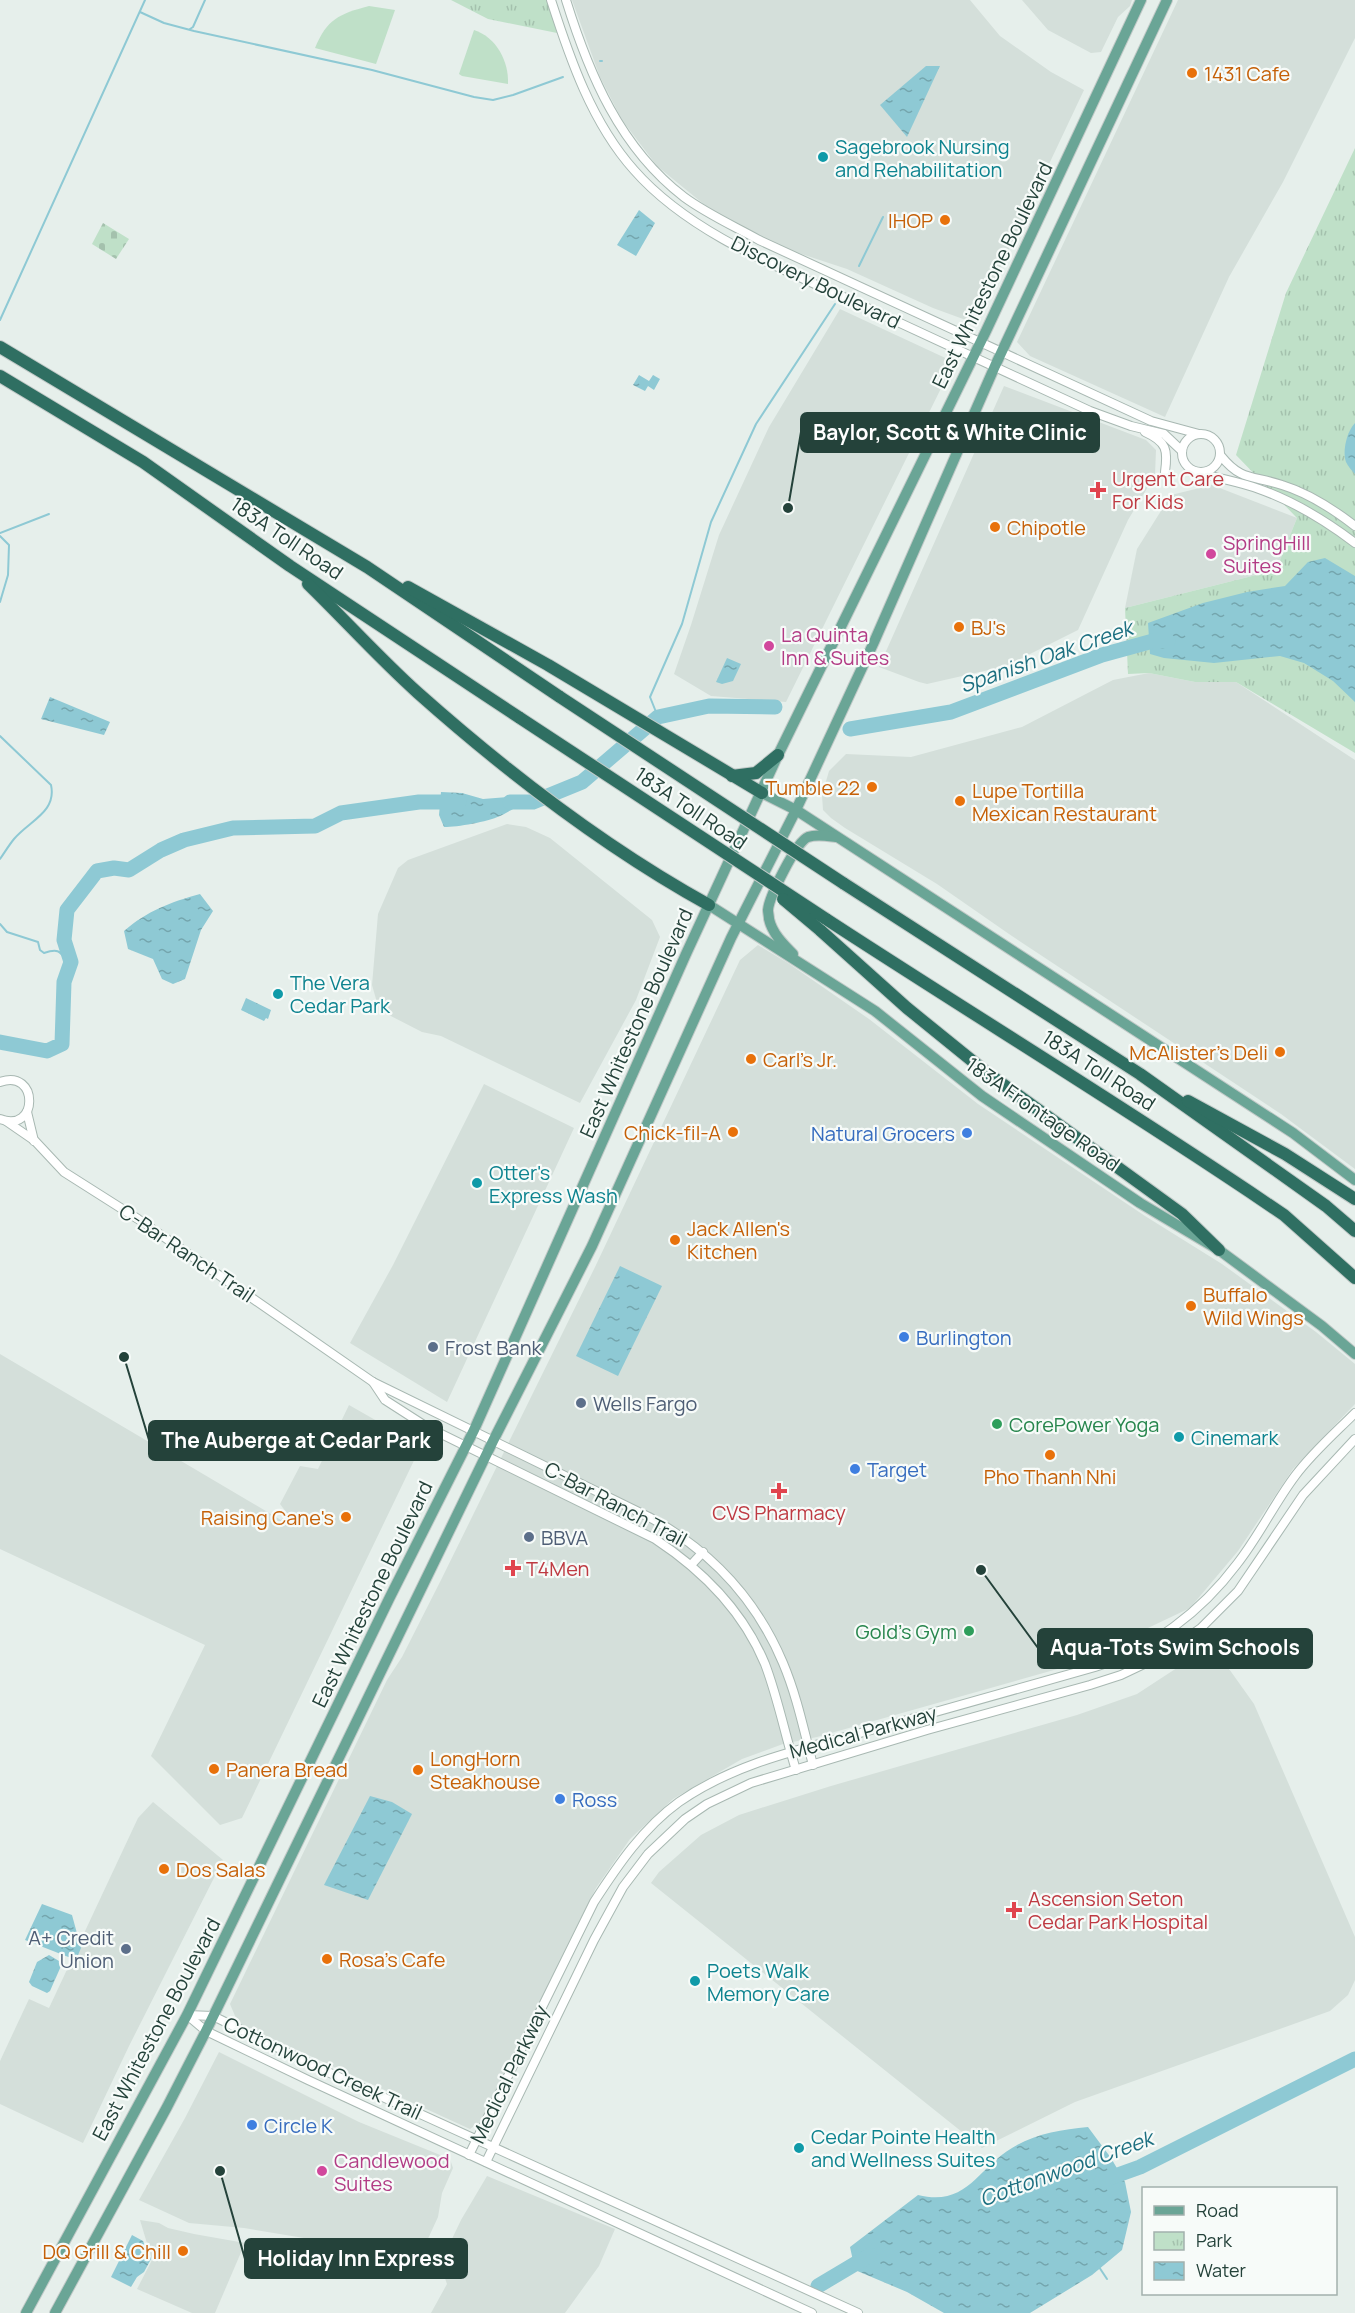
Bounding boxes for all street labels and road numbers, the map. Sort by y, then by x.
street label: East Whitestone Boulevard [925,157,1059,393]
street label: Discovery Boulevard [727,229,905,335]
street label: 183A Toll Road [226,490,348,586]
street label: 183A Toll Road [630,760,752,856]
street label: East Whitestone Boulevard [573,904,699,1142]
street label: 183A Toll Road [1037,1023,1161,1117]
street label: 183A Frontage Road [961,1051,1125,1177]
street label: C-Bar Ranch Trail [114,1198,260,1308]
street label: C-Bar Ranch Trail [540,1455,692,1553]
street label: East Whitestone Boulevard [305,1476,439,1712]
street label: Medical Parkway [786,1699,940,1765]
street label: East Whitestone Boulevard [86,1913,226,2145]
street label: Medical Parkway [464,2000,555,2148]
street label: Cottonwood Creek Trail [219,2010,427,2126]

